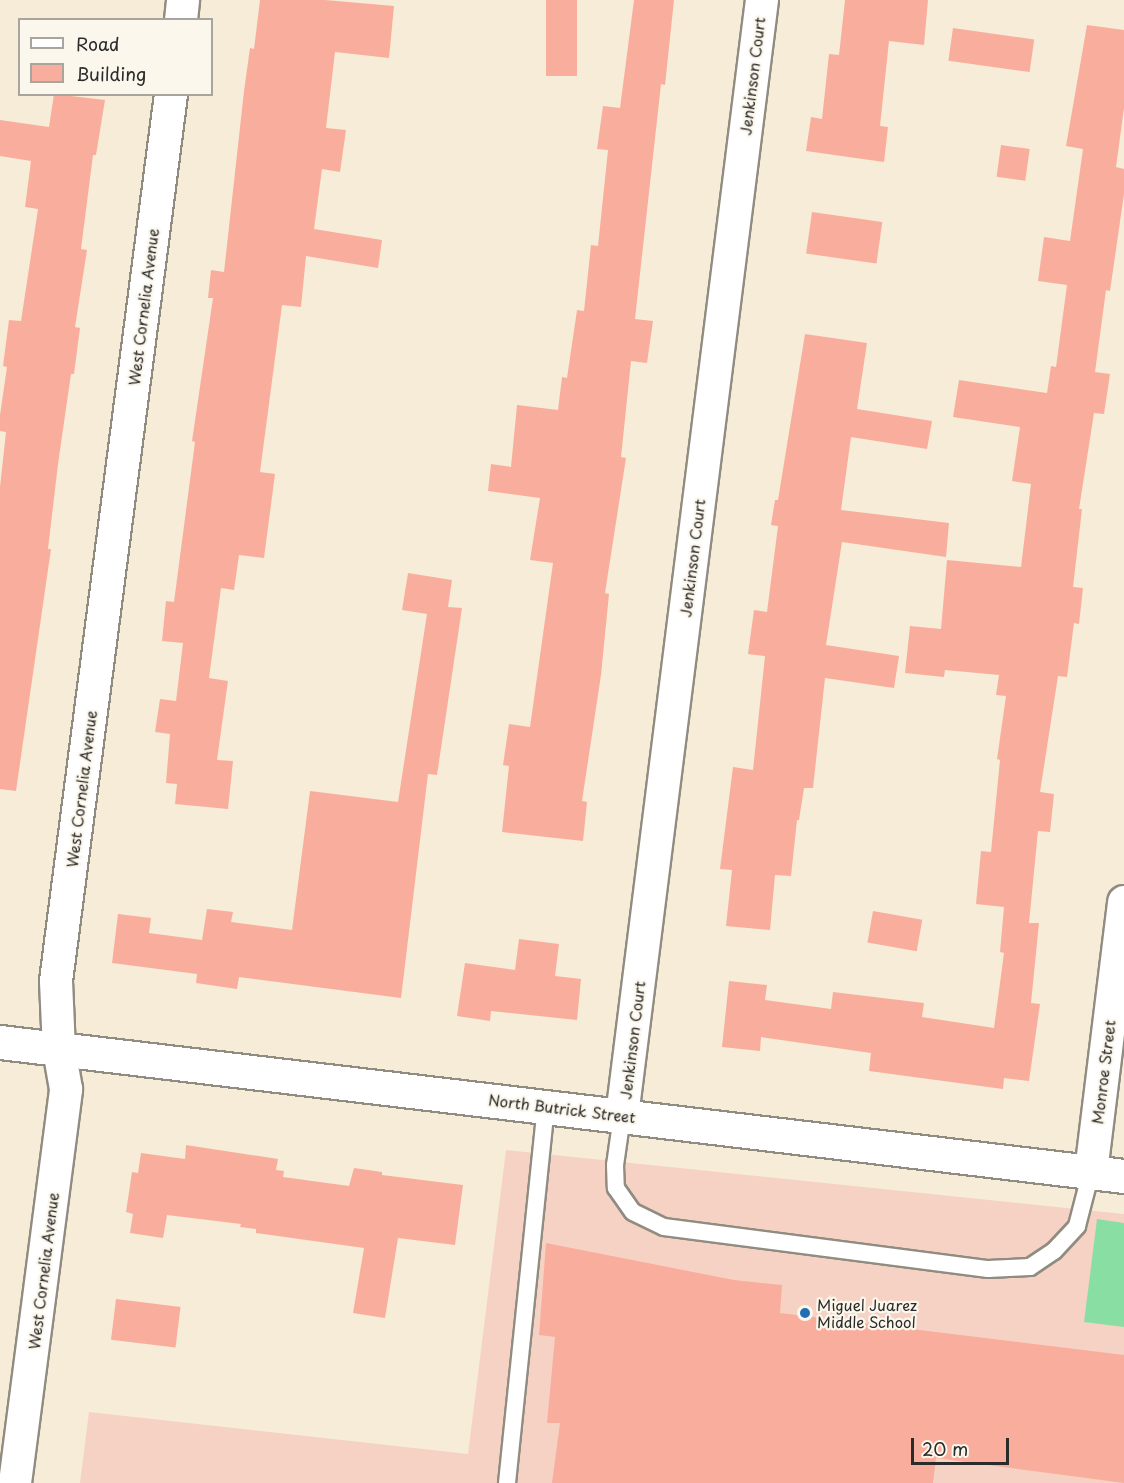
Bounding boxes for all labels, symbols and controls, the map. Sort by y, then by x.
street label: Jenkinson Court [736,16,768,136]
legend [18,18,213,96]
text: Road [76,30,120,57]
text: Building [76,60,146,87]
street label: West Cornelia Avenue [124,227,162,387]
street label: Jenkinson Court [676,498,708,618]
street label: West Cornelia Avenue [62,709,100,869]
street label: Jenkinson Court [616,980,648,1100]
street label: Monroe Street [1088,1019,1118,1125]
street label: North Butrick Street [487,1090,637,1126]
street label: West Cornelia Avenue [24,1191,62,1351]
place label: Miguel Juarez Middle School [817,1295,918,1330]
marker: Miguel Juarez Middle School [798,1306,812,1320]
scale bar [914,1426,1012,1464]
text: 20 m [922,1435,968,1462]

